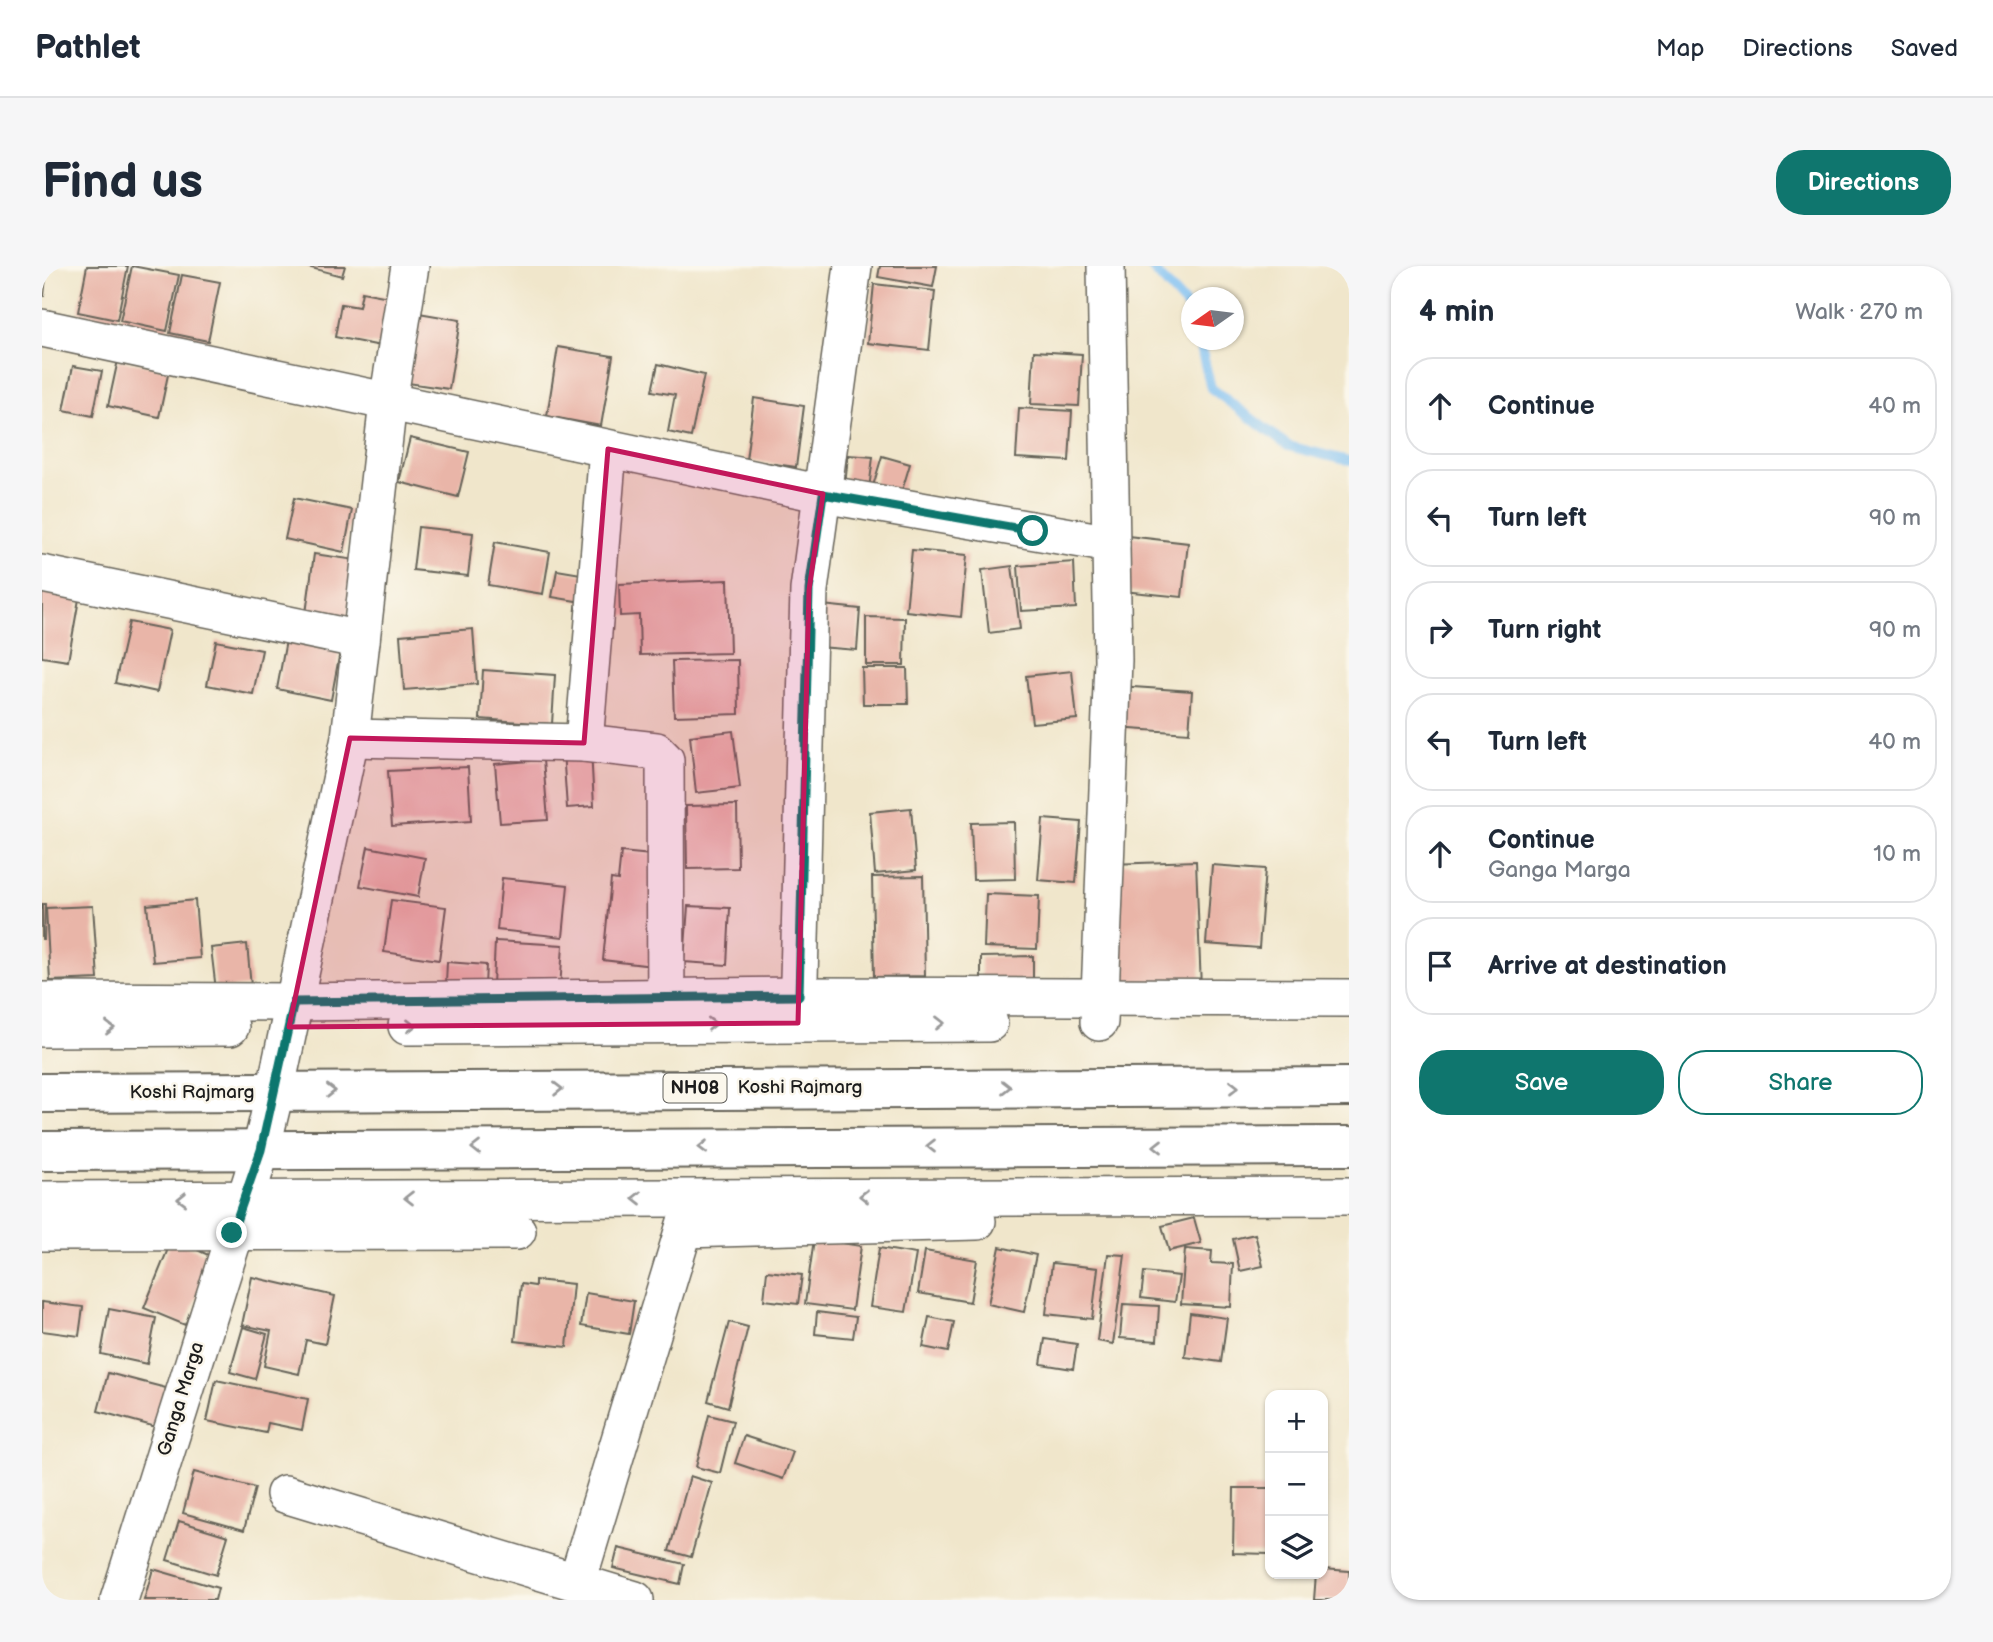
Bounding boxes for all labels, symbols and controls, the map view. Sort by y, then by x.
text: Pathlet [35,28,140,68]
text: Map [1656,34,1704,63]
text: Directions [1742,34,1853,63]
text: Saved [1891,34,1958,63]
button: Directions [1776,150,1951,215]
text: Find us [42,153,203,212]
north arrow [1181,287,1244,350]
text: 4 min [1419,294,1494,330]
text: Walk · 270 m [1795,298,1923,326]
icon: ahead [1421,387,1459,425]
text: Continue [1488,391,1595,422]
text: 40 m [1868,392,1921,420]
icon: left [1421,499,1459,537]
text: Turn left [1488,503,1587,534]
text: 90 m [1869,504,1921,532]
route start [1017,515,1048,546]
icon: right [1421,611,1459,649]
text: Turn right [1488,615,1601,646]
text: 90 m [1869,616,1921,644]
icon: left [1421,723,1459,761]
text: Turn left [1488,727,1587,758]
text: 40 m [1868,728,1921,756]
text: Continue [1488,825,1595,856]
icon: ahead [1421,835,1459,873]
text: 10 m [1873,840,1921,868]
text: Ganga Marga [1488,856,1631,884]
icon: arrive [1421,947,1459,985]
text: Arrive at destination [1488,951,1727,982]
one-way arrow [935,1015,945,1031]
one-way arrow [707,1016,718,1032]
one-way arrow [406,1018,417,1034]
one-way arrow [105,1020,116,1036]
button: Save [1419,1050,1664,1115]
button: Share [1678,1050,1923,1115]
road number: NH08 [664,1074,726,1102]
street label: Koshi Rajmarg [737,1076,863,1099]
one-way arrow [1001,1079,1012,1095]
one-way arrow [1229,1079,1239,1095]
street label: Koshi Rajmarg [129,1081,255,1104]
one-way arrow [553,1081,564,1097]
one-way arrow [326,1083,336,1099]
one-way arrow [925,1138,936,1154]
one-way arrow [1153,1138,1164,1153]
one-way arrow [698,1139,708,1155]
one-way arrow [470,1140,481,1156]
one-way arrow [859,1188,869,1204]
one-way arrow [404,1190,414,1206]
one-way arrow [631,1190,642,1206]
one-way arrow [176,1191,187,1207]
route end [216,1217,247,1248]
street label: Ganga Marga [153,1339,209,1459]
map controls [1265,1390,1328,1579]
button: + [1265,1390,1328,1453]
button: − [1265,1453,1328,1516]
button: layers [1265,1516,1328,1579]

